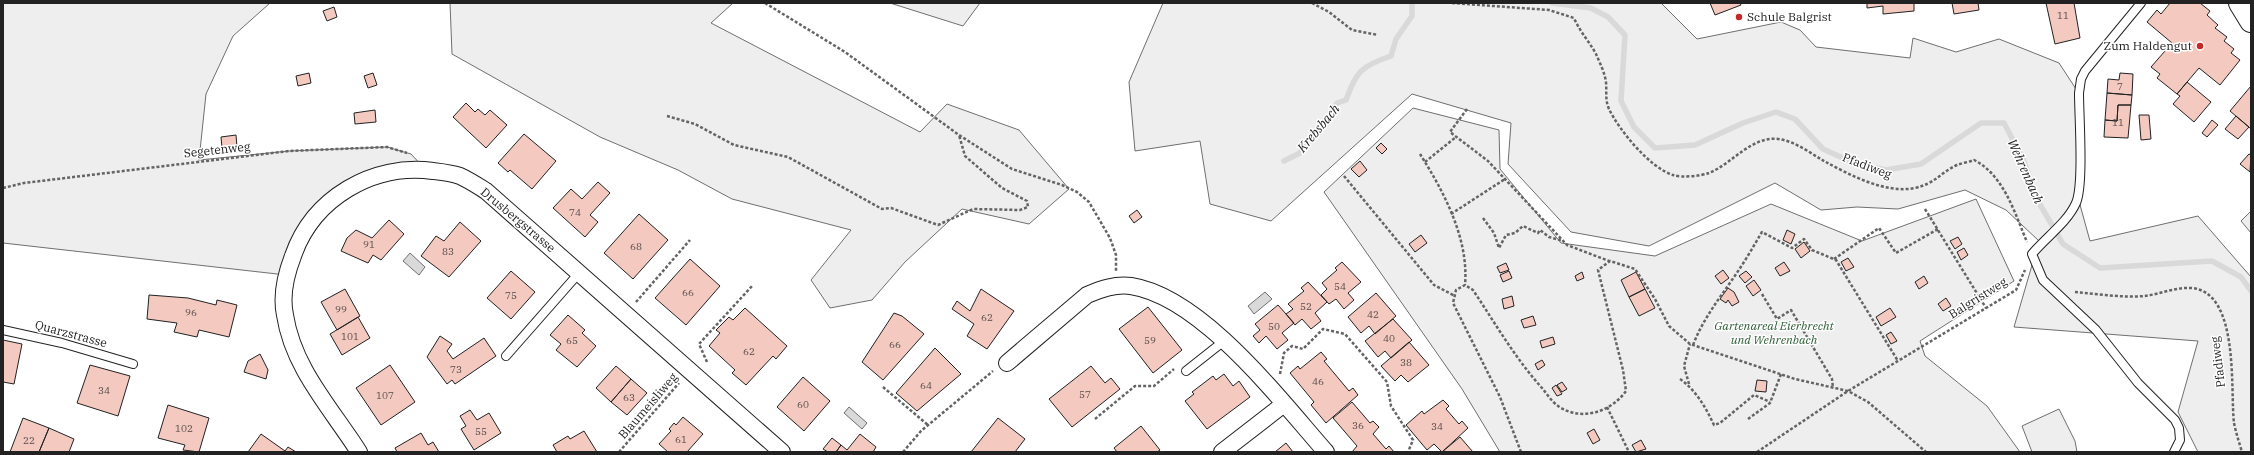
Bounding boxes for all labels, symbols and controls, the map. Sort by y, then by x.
place label: Schule Balgrist [1747,9,1832,24]
house number: 11 [2057,9,2069,22]
marker: Schule Balgrist [1734,12,1744,22]
place label: Zum Haldengut [2104,38,2192,53]
marker: Zum Haldengut [2195,41,2205,51]
house number: 7 [2117,80,2123,93]
water label: Krebsbach [1293,101,1343,157]
house number: 11 [2112,116,2124,129]
water label: Wehrenbach [2004,136,2047,206]
street label: Segetenweg [183,139,251,160]
street label: Pfadiweg [1840,149,1894,182]
street label: Drusbergstrasse [478,184,559,255]
house number: 74 [569,206,581,219]
house number: 91 [363,238,375,251]
house number: 68 [630,240,642,253]
house number: 83 [442,245,454,258]
street label: Balgristweg [1946,273,2010,321]
house number: 54 [1334,280,1346,293]
house number: 66 [682,286,694,299]
house number: 75 [505,289,517,302]
house number: 52 [1300,300,1312,313]
house number: 99 [335,303,347,316]
house number: 96 [185,306,197,319]
house number: 42 [1367,308,1379,321]
house number: 62 [981,311,993,324]
street label: Quarzstrasse [34,317,109,350]
park label: Gartenareal Eierbrecht und Wehrenbach [1714,318,1834,347]
house number: 50 [1268,320,1280,333]
house number: 101 [341,330,359,343]
house number: 40 [1383,332,1395,345]
house number: 65 [566,334,578,347]
house number: 59 [1144,334,1156,347]
street label: Pfadiweg [2207,335,2228,389]
house number: 66 [889,338,901,351]
house number: 62 [743,345,755,358]
house number: 38 [1400,356,1412,369]
house number: 73 [450,363,462,376]
street label: Blaumeisliweg [615,369,681,442]
house number: 46 [1312,375,1324,388]
house number: 64 [920,379,932,392]
house number: 34 [98,384,110,397]
house number: 57 [1079,388,1091,401]
house number: 107 [376,389,394,402]
house number: 63 [623,391,635,404]
house number: 60 [797,398,809,411]
house number: 36 [1352,419,1364,432]
house number: 34 [1431,420,1443,433]
house number: 102 [175,422,193,435]
house number: 55 [475,425,487,438]
house number: 61 [675,433,687,446]
house number: 22 [23,434,35,447]

